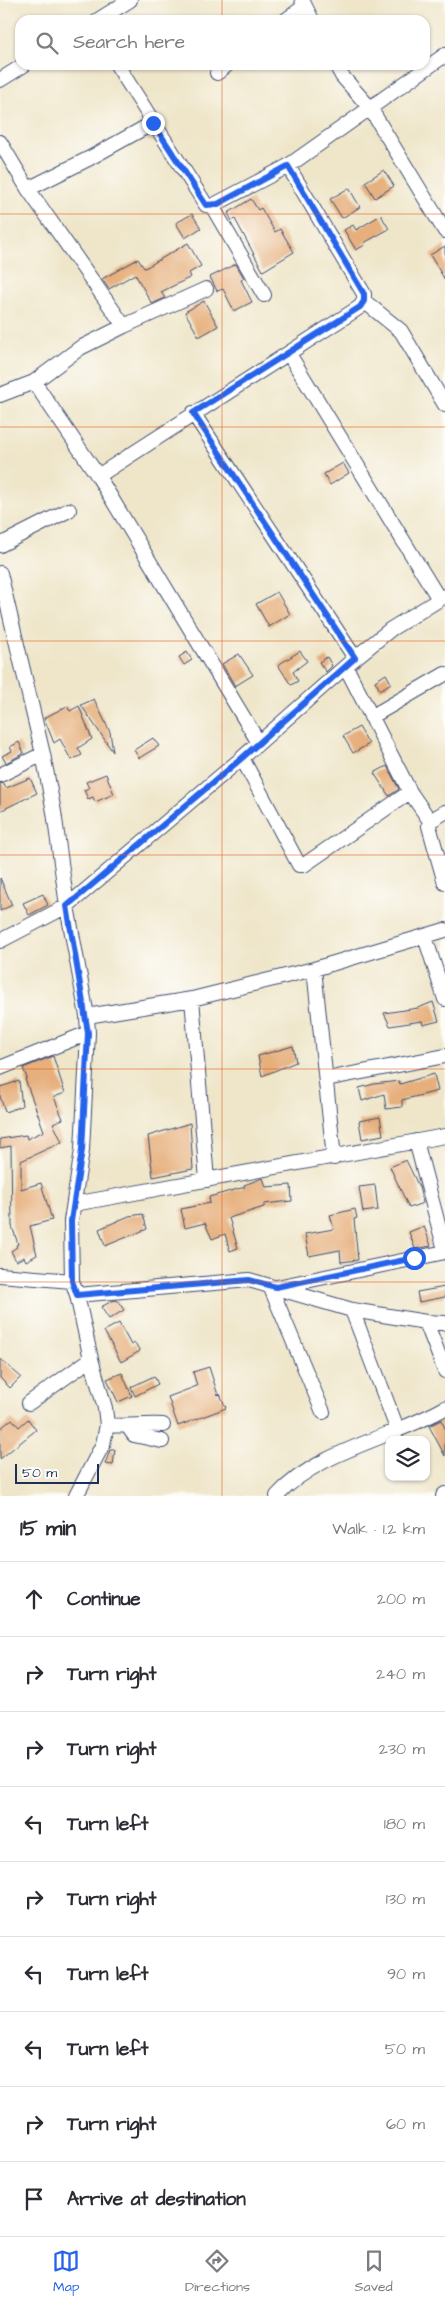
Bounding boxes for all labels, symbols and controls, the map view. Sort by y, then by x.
search box [15,15,430,70]
icon: search [33,29,61,57]
text: Search here [73,29,185,56]
route end [142,112,165,135]
route start [403,1247,426,1270]
map controls [385,1436,430,1481]
button: layers [385,1436,430,1481]
scale bar [15,1461,99,1484]
text: 50 m [22,1463,57,1483]
text: 15 min [20,1514,76,1543]
text: Walk · 1.2 km [332,1518,425,1540]
icon: ahead [20,1585,48,1613]
text: Continue [67,1586,141,1613]
text: 200 m [377,1588,425,1610]
icon: right [20,1660,48,1688]
text: Turn right [67,1661,156,1688]
text: 240 m [376,1663,425,1685]
icon: right [20,1735,48,1763]
text: Turn right [67,1736,156,1763]
text: 230 m [379,1738,425,1760]
icon: left [20,1810,48,1838]
text: Turn left [67,1811,148,1838]
text: 180 m [384,1813,425,1835]
icon: right [20,1885,48,1913]
text: Turn right [67,1886,156,1913]
text: 130 m [386,1888,425,1910]
icon: left [20,1960,48,1988]
text: Turn left [67,1961,148,1988]
text: 90 m [387,1963,425,1985]
icon: left [20,2035,48,2063]
text: Turn left [67,2036,148,2063]
text: 50 m [385,2038,425,2060]
icon: right [20,2110,48,2138]
text: Turn right [67,2111,156,2138]
text: 60 m [386,2113,425,2135]
icon: arrive [20,2185,48,2213]
text: Arrive at destination [67,2186,246,2213]
tab: Map [52,2247,80,2297]
tab: Directions [185,2247,250,2297]
tab: Saved [355,2247,393,2297]

